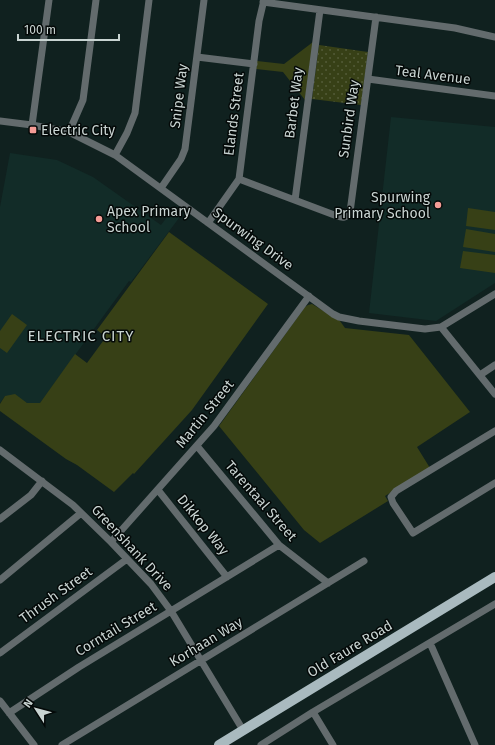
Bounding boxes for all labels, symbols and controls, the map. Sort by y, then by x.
scale bar [18,16,119,42]
text: 100 m [24,23,56,37]
street label: Teal Avenue [394,62,472,88]
street label: Snipe Way [167,63,191,129]
street label: Barbet Way [281,66,307,140]
street label: Elands Street [220,70,248,157]
street label: Sunbird Way [335,79,363,159]
place label: Electric City [41,122,115,139]
marker: Electric City [28,125,38,135]
place label: Spurwing Primary School [334,189,431,222]
marker: Spurwing Primary School [433,200,443,210]
place label: Apex Primary School [107,203,191,236]
street label: Spurwing Drive [209,204,297,274]
marker: Apex Primary School [94,214,104,224]
district label: ELECTRIC CITY [27,327,135,345]
street label: Martin Street [172,376,238,452]
street label: Tarentaal Street [222,457,301,545]
street label: Dikkop Way [173,491,233,559]
street label: Greenshank Drive [88,501,176,595]
street label: Thrush Street [16,562,96,627]
street label: Corntail Street [72,598,160,660]
street label: Korhaan Way [166,613,246,670]
street label: Old Faure Road [304,617,396,681]
north arrow [16,689,56,729]
text: N [21,697,36,710]

